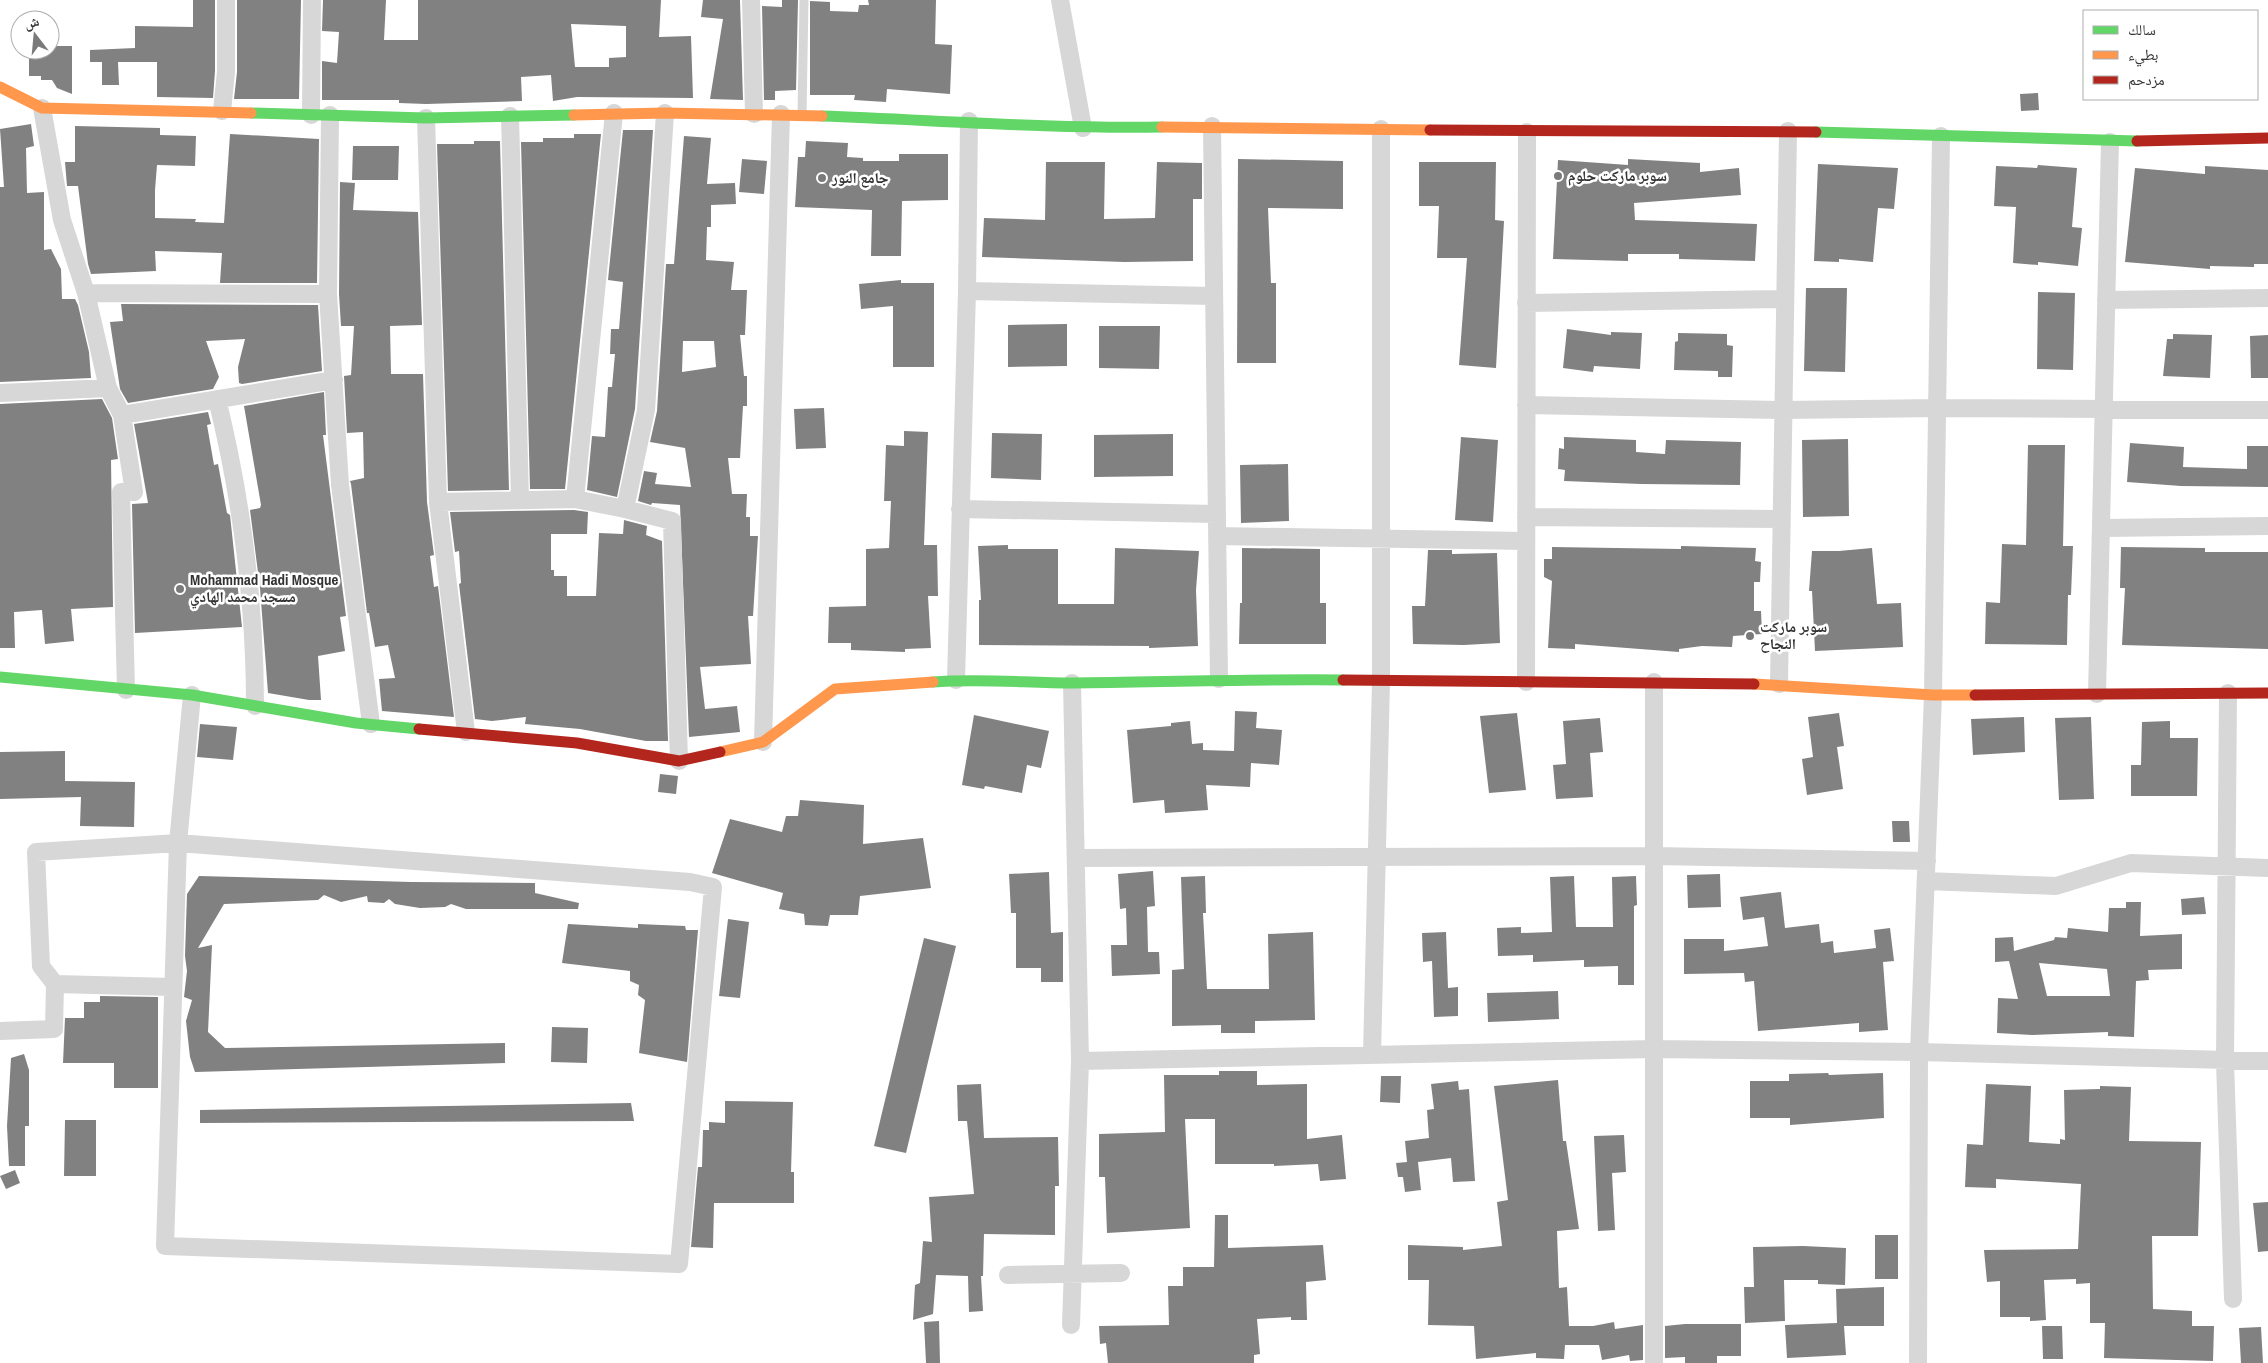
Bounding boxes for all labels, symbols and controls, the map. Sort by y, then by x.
north arrow [10,10,60,60]
legend [2083,10,2258,100]
text: ش [22,12,41,33]
text: سالك [2128,19,2156,40]
text: بطيء [2128,44,2158,67]
text: مزدحم [2128,69,2165,90]
place label: سوبر ماركت حلوم [1568,165,1667,186]
place label: جامع النور [831,167,889,188]
marker: سوبر ماركت حلوم [1552,170,1564,182]
marker: جامع النور [816,172,828,184]
place label: Mohammad Hadi Mosque مسجد محمد الهادي [190,569,338,609]
marker: Mohammad Hadi Mosque مسجد محمد الهادي [174,583,186,595]
place label: سوبر ماركت النجاح [1760,616,1827,654]
marker: سوبر ماركت النجاح [1744,630,1756,642]

